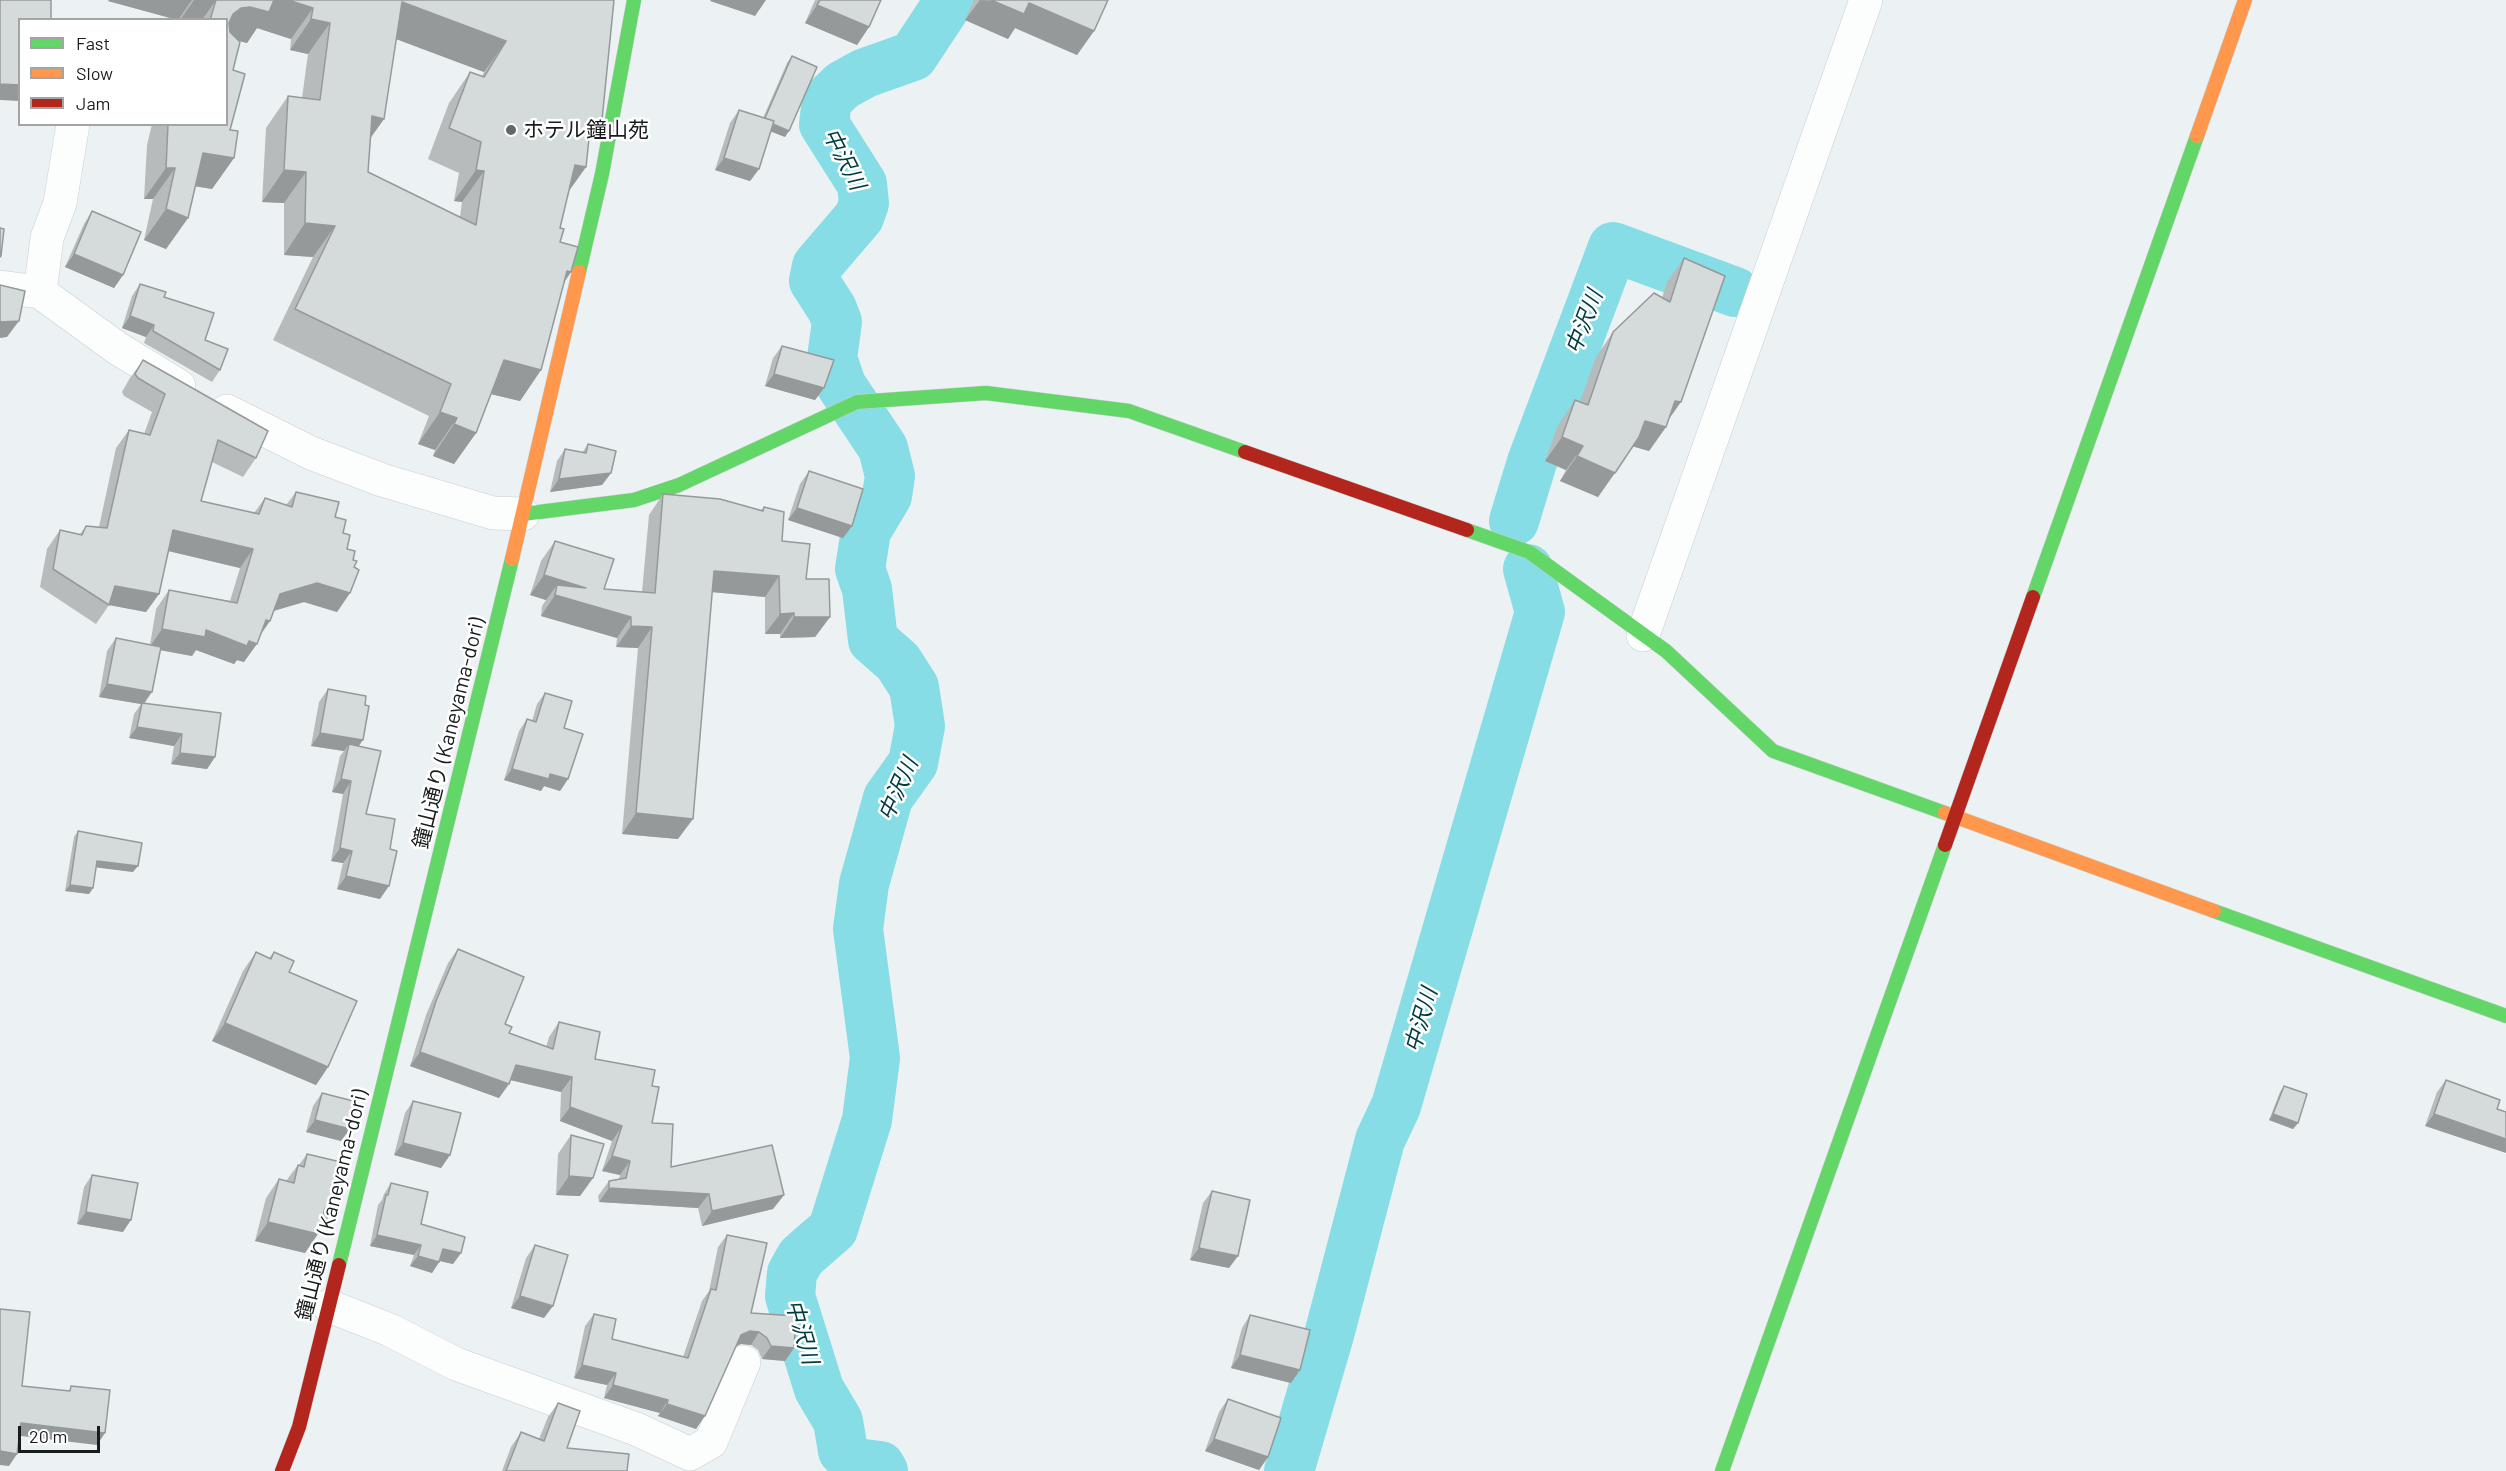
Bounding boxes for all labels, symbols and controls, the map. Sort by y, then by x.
legend [18,18,228,126]
text: Fast [76,32,110,54]
text: Slow [76,62,113,84]
text: Jam [76,92,110,114]
place label: ホテル鐘山苑 [523,117,649,143]
marker: ホテル鐘山苑 [504,123,518,137]
water label: 中沢川 [817,124,871,194]
water label: 中沢川 [1560,286,1608,358]
street label: 鐘山通り (Kaneyama-dori) [408,615,490,851]
water label: 中沢川 [873,753,923,825]
water label: 中沢川 [1399,985,1443,1055]
street label: 鐘山通り (Kaneyama-dori) [291,1087,373,1323]
water label: 中沢川 [780,1297,824,1367]
scale bar [21,1414,104,1452]
text: 20 m [29,1425,67,1447]

